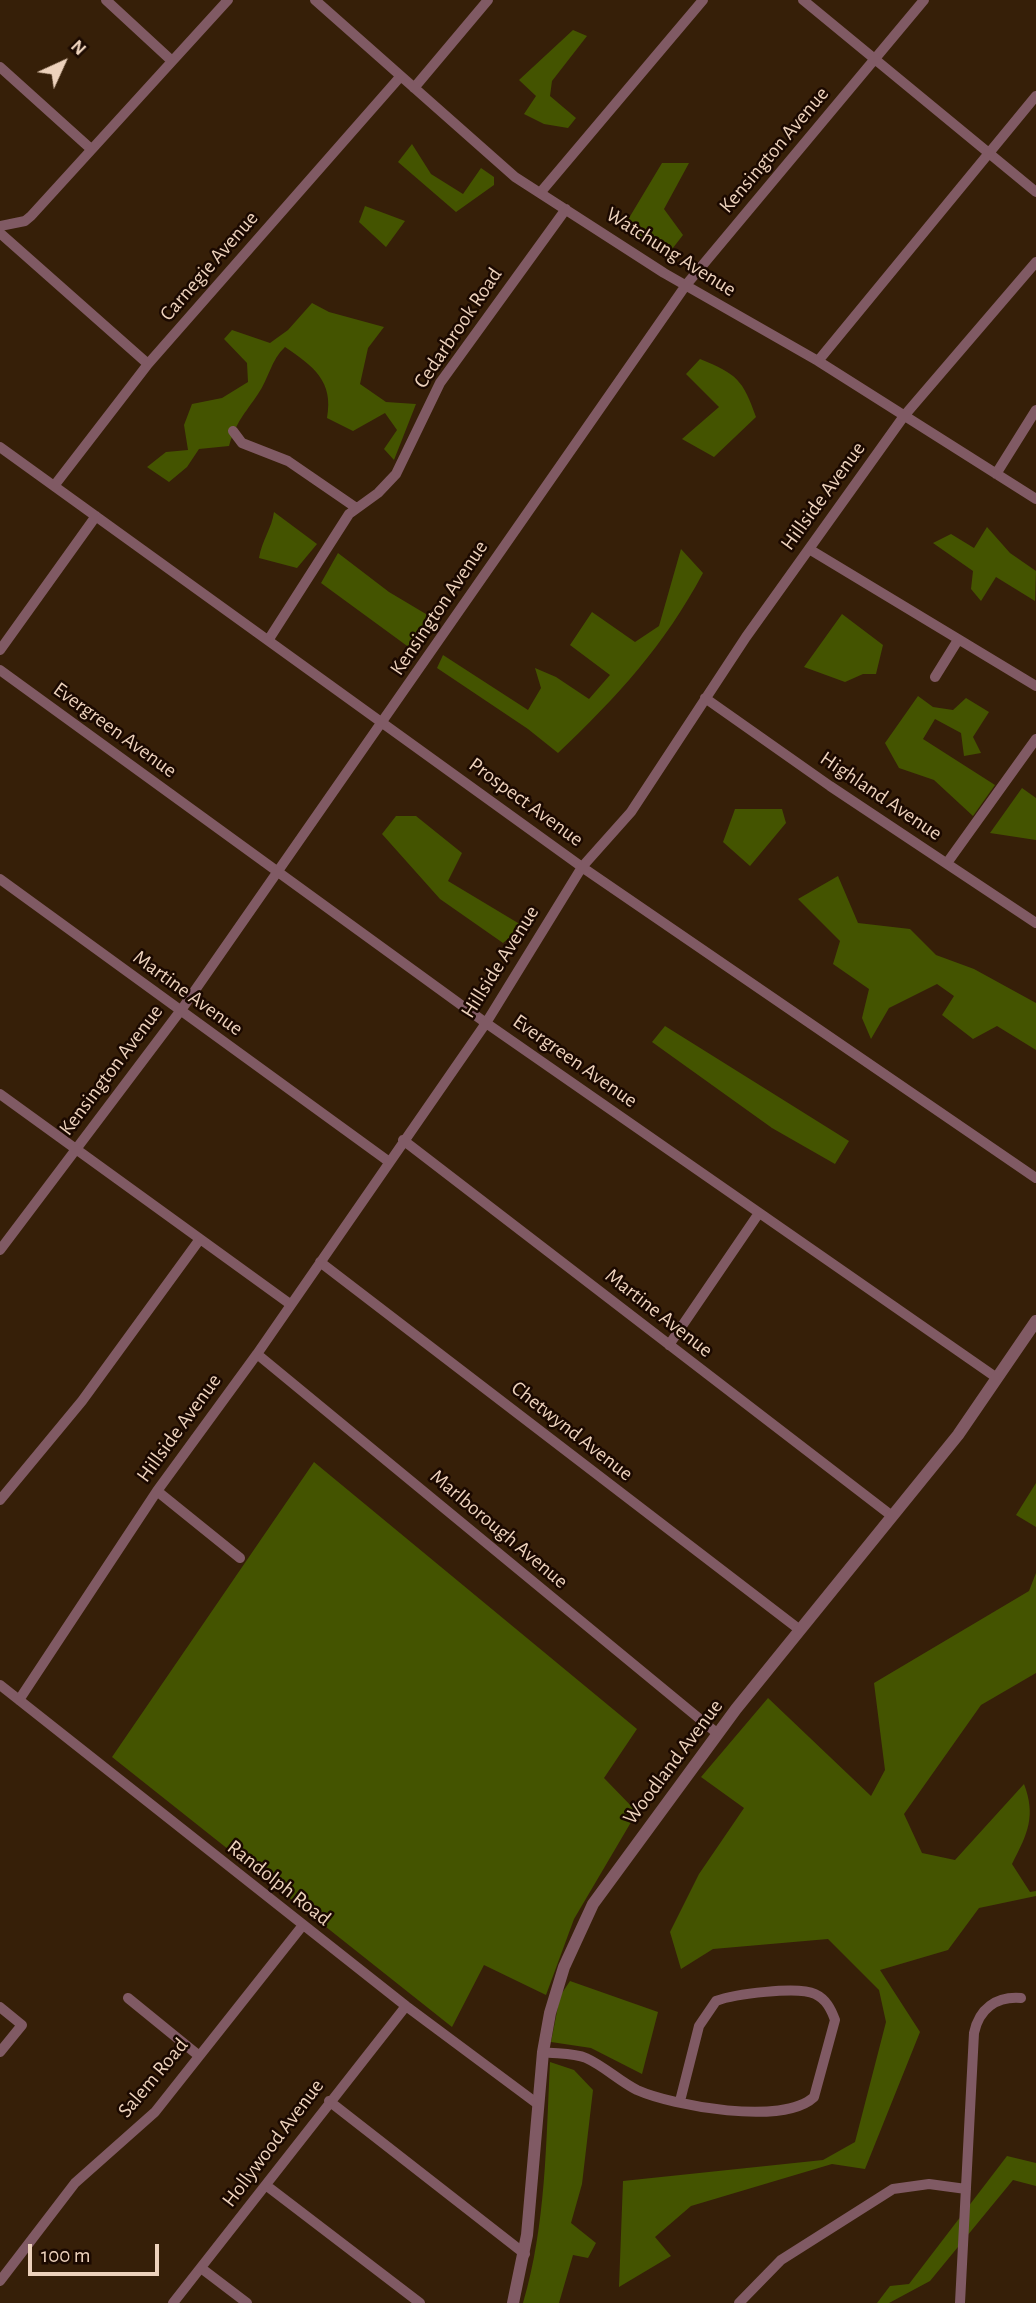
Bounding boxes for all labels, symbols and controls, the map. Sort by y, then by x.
north arrow [28,28,98,98]
text: N [67,36,90,59]
street label: Kensington Avenue [714,82,834,218]
street label: Watchung Avenue [601,202,741,302]
street label: Carnegie Avenue [154,206,264,326]
street label: Cedarbrook Road [408,263,508,393]
street label: Hillside Avenue [775,437,871,555]
street label: Kensington Avenue [385,536,493,680]
street label: Evergreen Avenue [48,677,182,783]
street label: Highland Avenue [815,746,947,846]
street label: Prospect Avenue [464,752,588,852]
street label: Hillside Avenue [455,901,545,1023]
street label: Martine Avenue [128,945,248,1041]
street label: Kensington Avenue [54,1000,168,1140]
street label: Evergreen Avenue [508,1009,642,1113]
street label: Martine Avenue [600,1263,718,1363]
street label: Hillside Avenue [131,1369,227,1487]
street label: Chetwynd Avenue [506,1376,638,1486]
street label: Marlborough Avenue [425,1464,573,1594]
street label: Woodland Avenue [618,1694,728,1830]
street label: Randolph Road [222,1835,336,1931]
street label: Salem Road [112,2033,194,2123]
street label: Hollywood Avenue [217,2074,329,2212]
scale bar [32,2230,163,2274]
text: 100 m [41,2245,91,2266]

